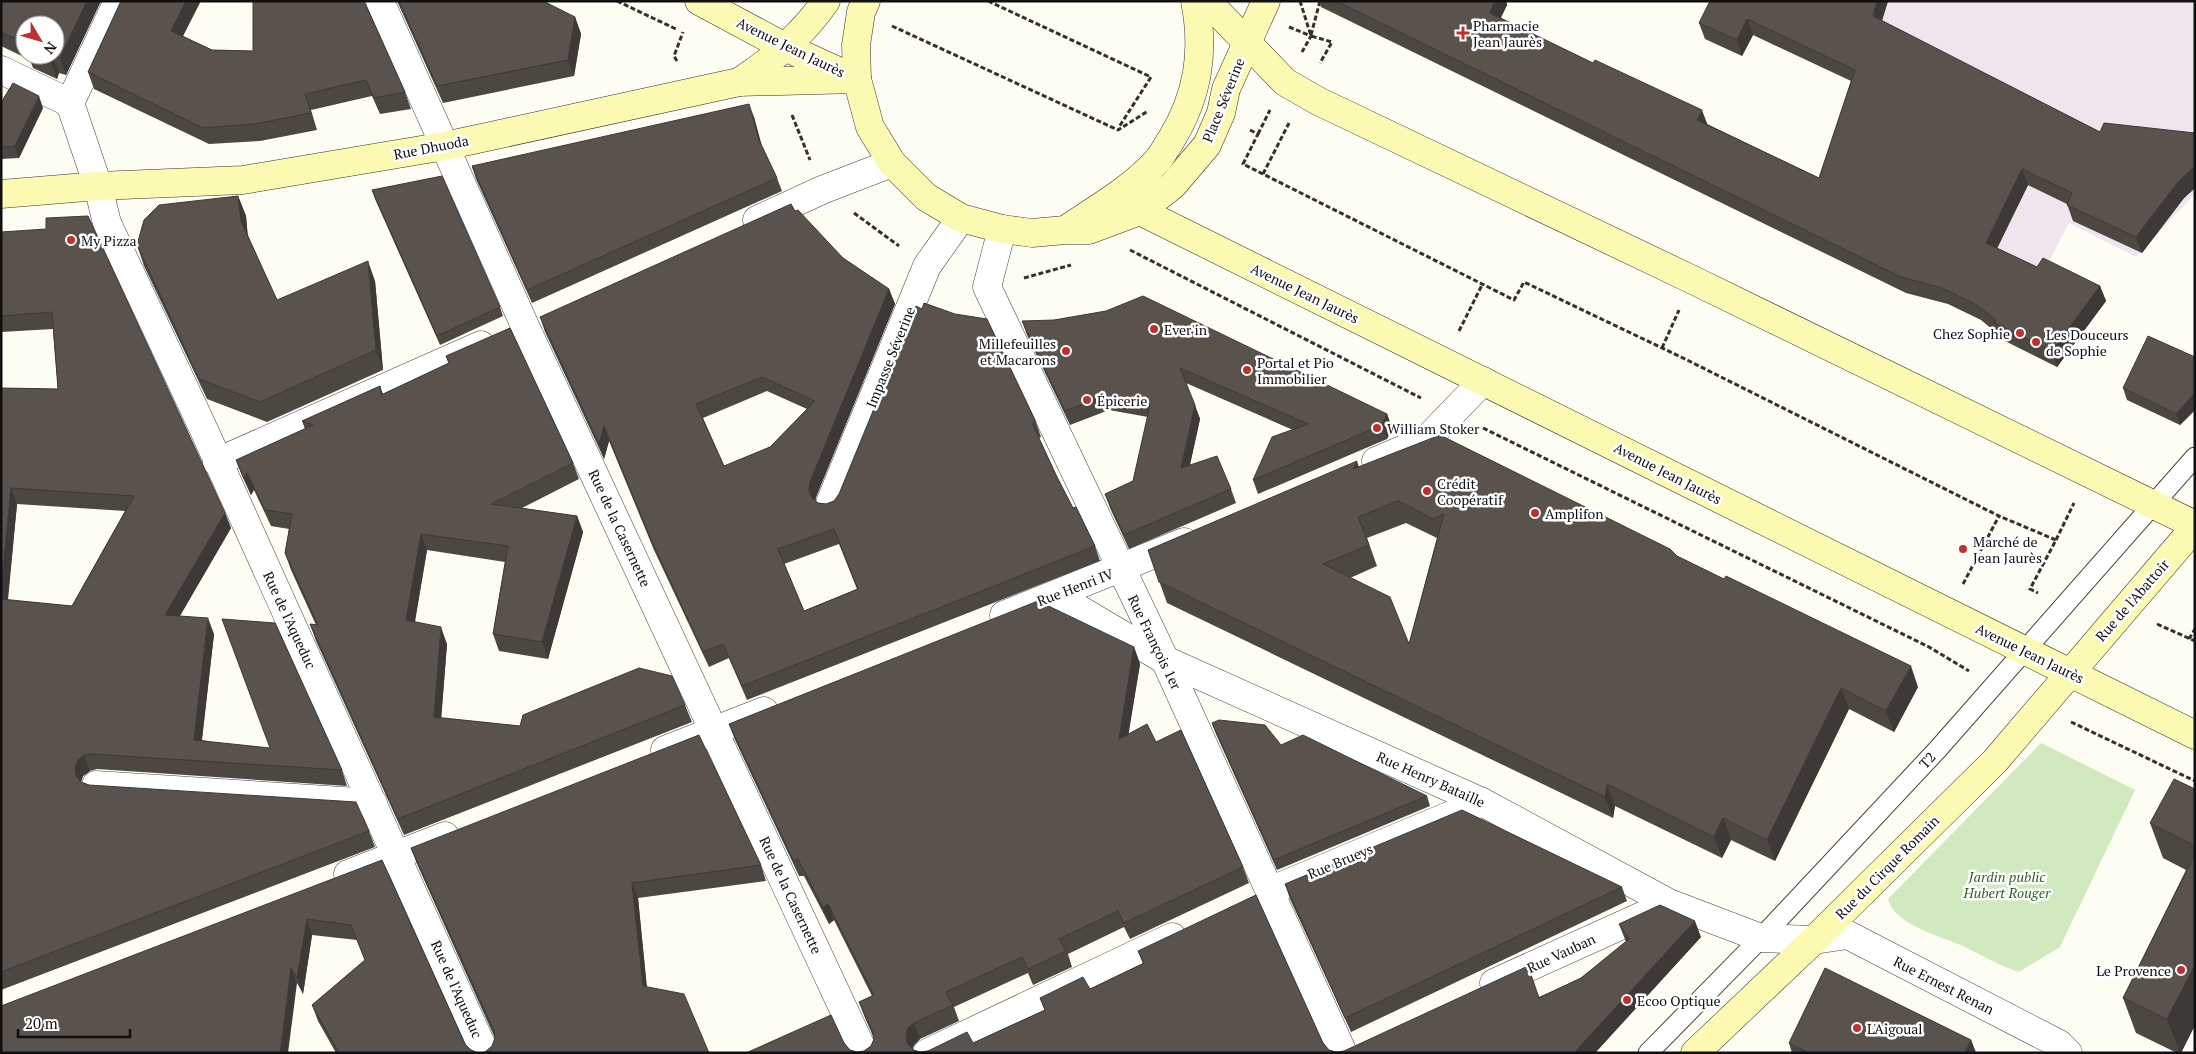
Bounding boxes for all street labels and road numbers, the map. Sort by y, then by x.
street label: Avenue Jean Jaurès [734,13,848,81]
street label: Place Séverine [1197,55,1249,145]
street label: Rue Dhuoda [392,130,470,164]
street label: Avenue Jean Jaurès [1248,259,1362,327]
street label: Impasse Séverine [861,304,919,410]
street label: Avenue Jean Jaurès [1611,438,1725,508]
street label: Rue de la Casernette [584,466,656,590]
street label: Rue de l'Abattoir [2091,554,2173,645]
street label: Rue Henri IV [1034,564,1116,610]
street label: Rue de l'Aqueduc [259,568,321,672]
street label: Rue François 1er [1124,591,1186,693]
street label: Avenue Jean Jaurès [1973,619,2087,687]
street label: Rue Henry Bataille [1374,747,1488,811]
street label: T2 [1915,748,1939,772]
street label: Rue du Cirque Romain [1831,811,1943,923]
street label: Rue de la Casernette [755,833,827,957]
street label: Rue Brueys [1304,839,1376,883]
street label: Rue Vauban [1524,929,1599,977]
street label: Rue de l'Aqueduc [427,937,487,1041]
street label: Rue Ernest Renan [1891,951,1998,1019]

